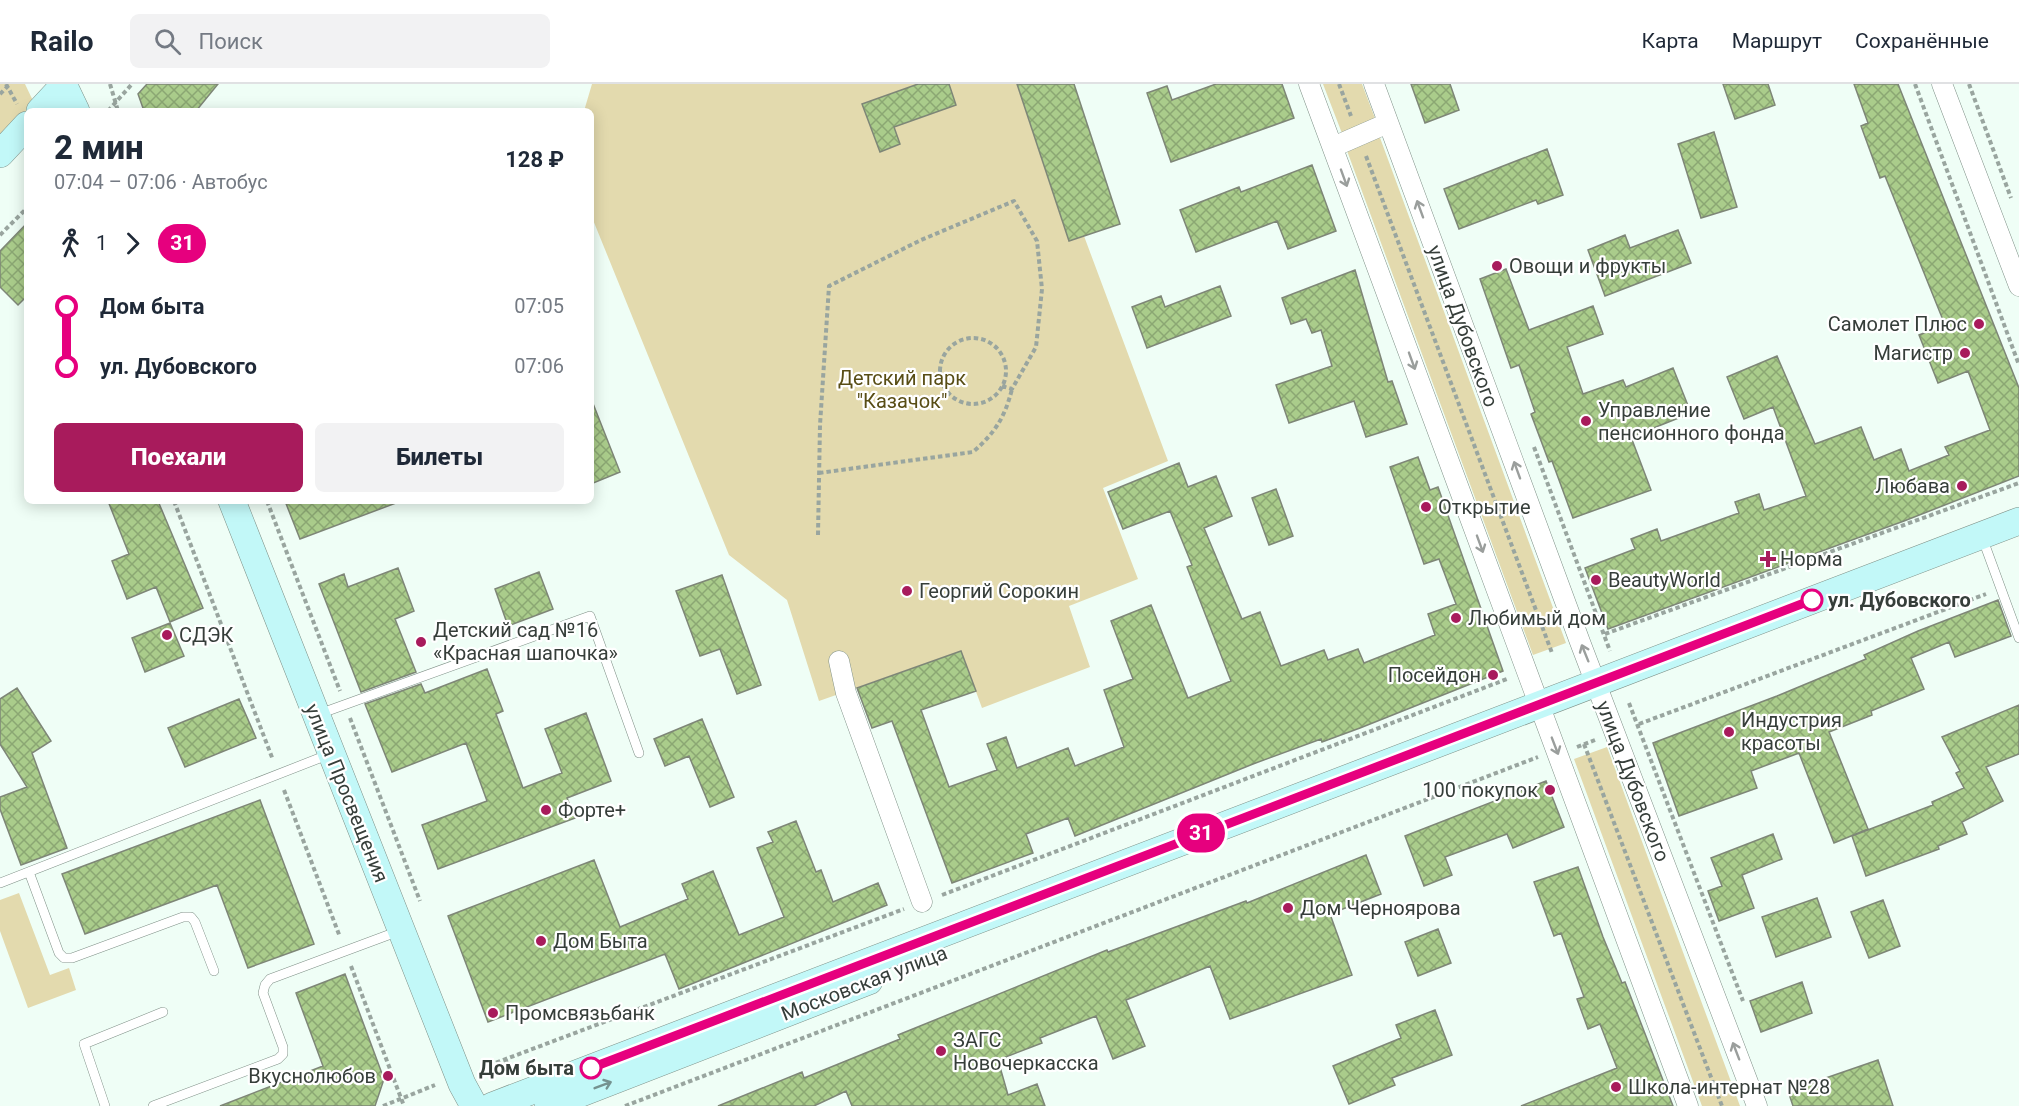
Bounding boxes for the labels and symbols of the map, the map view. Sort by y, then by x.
one-way arrow [1340,168,1351,187]
one-way arrow [1414,200,1425,219]
street label: улица Дубовского [1423,242,1503,410]
place label: Овощи и фрукты [1509,254,1666,278]
marker: Овощи и фрукты [1490,259,1504,273]
place label: Самолет Плюс [1828,312,1967,336]
marker: Самолет Плюс [1972,317,1986,331]
place label: Магистр [1873,341,1953,365]
marker: Магистр [1958,346,1972,360]
one-way arrow [1407,351,1418,370]
park label: Детский парк "Казачок" [838,366,966,413]
place label: Управление пенсионного фонда [1598,398,1785,445]
marker: Управление пенсионного фонда [1579,414,1593,428]
one-way arrow [1511,462,1522,480]
place label: Любава [1875,474,1950,498]
marker: Любава [1955,479,1969,493]
place label: Открытие [1438,495,1531,519]
marker: Открытие [1419,500,1433,514]
one-way arrow [1475,534,1486,553]
place label: Норма [1780,547,1843,571]
marker: Норма [1761,552,1775,566]
place label: BeautyWorld [1608,568,1721,592]
marker: BeautyWorld [1589,573,1603,587]
place label: Георгий Сорокин [919,579,1079,603]
marker: Георгий Сорокин [900,584,914,598]
place label: ул. Дубовского [1828,588,1971,612]
marker: ул. Дубовского [1801,589,1823,611]
place label: Любимый дом [1468,606,1606,630]
marker: Любимый дом [1449,611,1463,625]
place label: Детский сад №16 «Красная шапочка» [433,618,618,665]
place label: СДЭК [179,623,234,647]
marker: СДЭК [160,628,174,642]
marker: Детский сад №16 «Красная шапочка» [414,635,428,649]
one-way arrow [1579,644,1590,663]
place label: Посейдон [1388,663,1481,687]
marker: Посейдон [1486,668,1500,682]
street label: улица Дубовского [1591,697,1675,865]
street label: улица Просвещения [300,700,394,886]
place label: Индустрия красоты [1741,708,1842,755]
marker: Индустрия красоты [1722,725,1736,739]
one-way arrow [1550,736,1561,755]
place label: 100 покупок [1422,778,1538,802]
marker: 100 покупок [1543,783,1557,797]
place label: Форте+ [558,798,626,822]
marker: Форте+ [539,803,553,817]
line badge: 31 [1174,814,1228,852]
place label: Дом Черноярова [1300,896,1461,920]
marker: Дом Черноярова [1281,901,1295,915]
place label: Дом Быта [553,929,648,953]
marker: Дом Быта [534,934,548,948]
street label: Московская улица [778,940,950,1026]
place label: Промсвязьбанк [505,1001,655,1025]
marker: Промсвязьбанк [486,1006,500,1020]
place label: ЗАГС Новочеркасска [953,1028,1099,1075]
one-way arrow [1730,1042,1741,1061]
marker: ЗАГС Новочеркасска [934,1044,948,1058]
place label: Дом быта [479,1056,574,1080]
marker: Дом быта [580,1057,602,1079]
place label: Вкуснолюбов [248,1064,376,1088]
marker: Вкуснолюбов [381,1069,395,1083]
place label: Школа-интернат №28 [1628,1075,1830,1099]
one-way arrow [593,1079,612,1090]
marker: Школа-интернат №28 [1609,1080,1623,1094]

